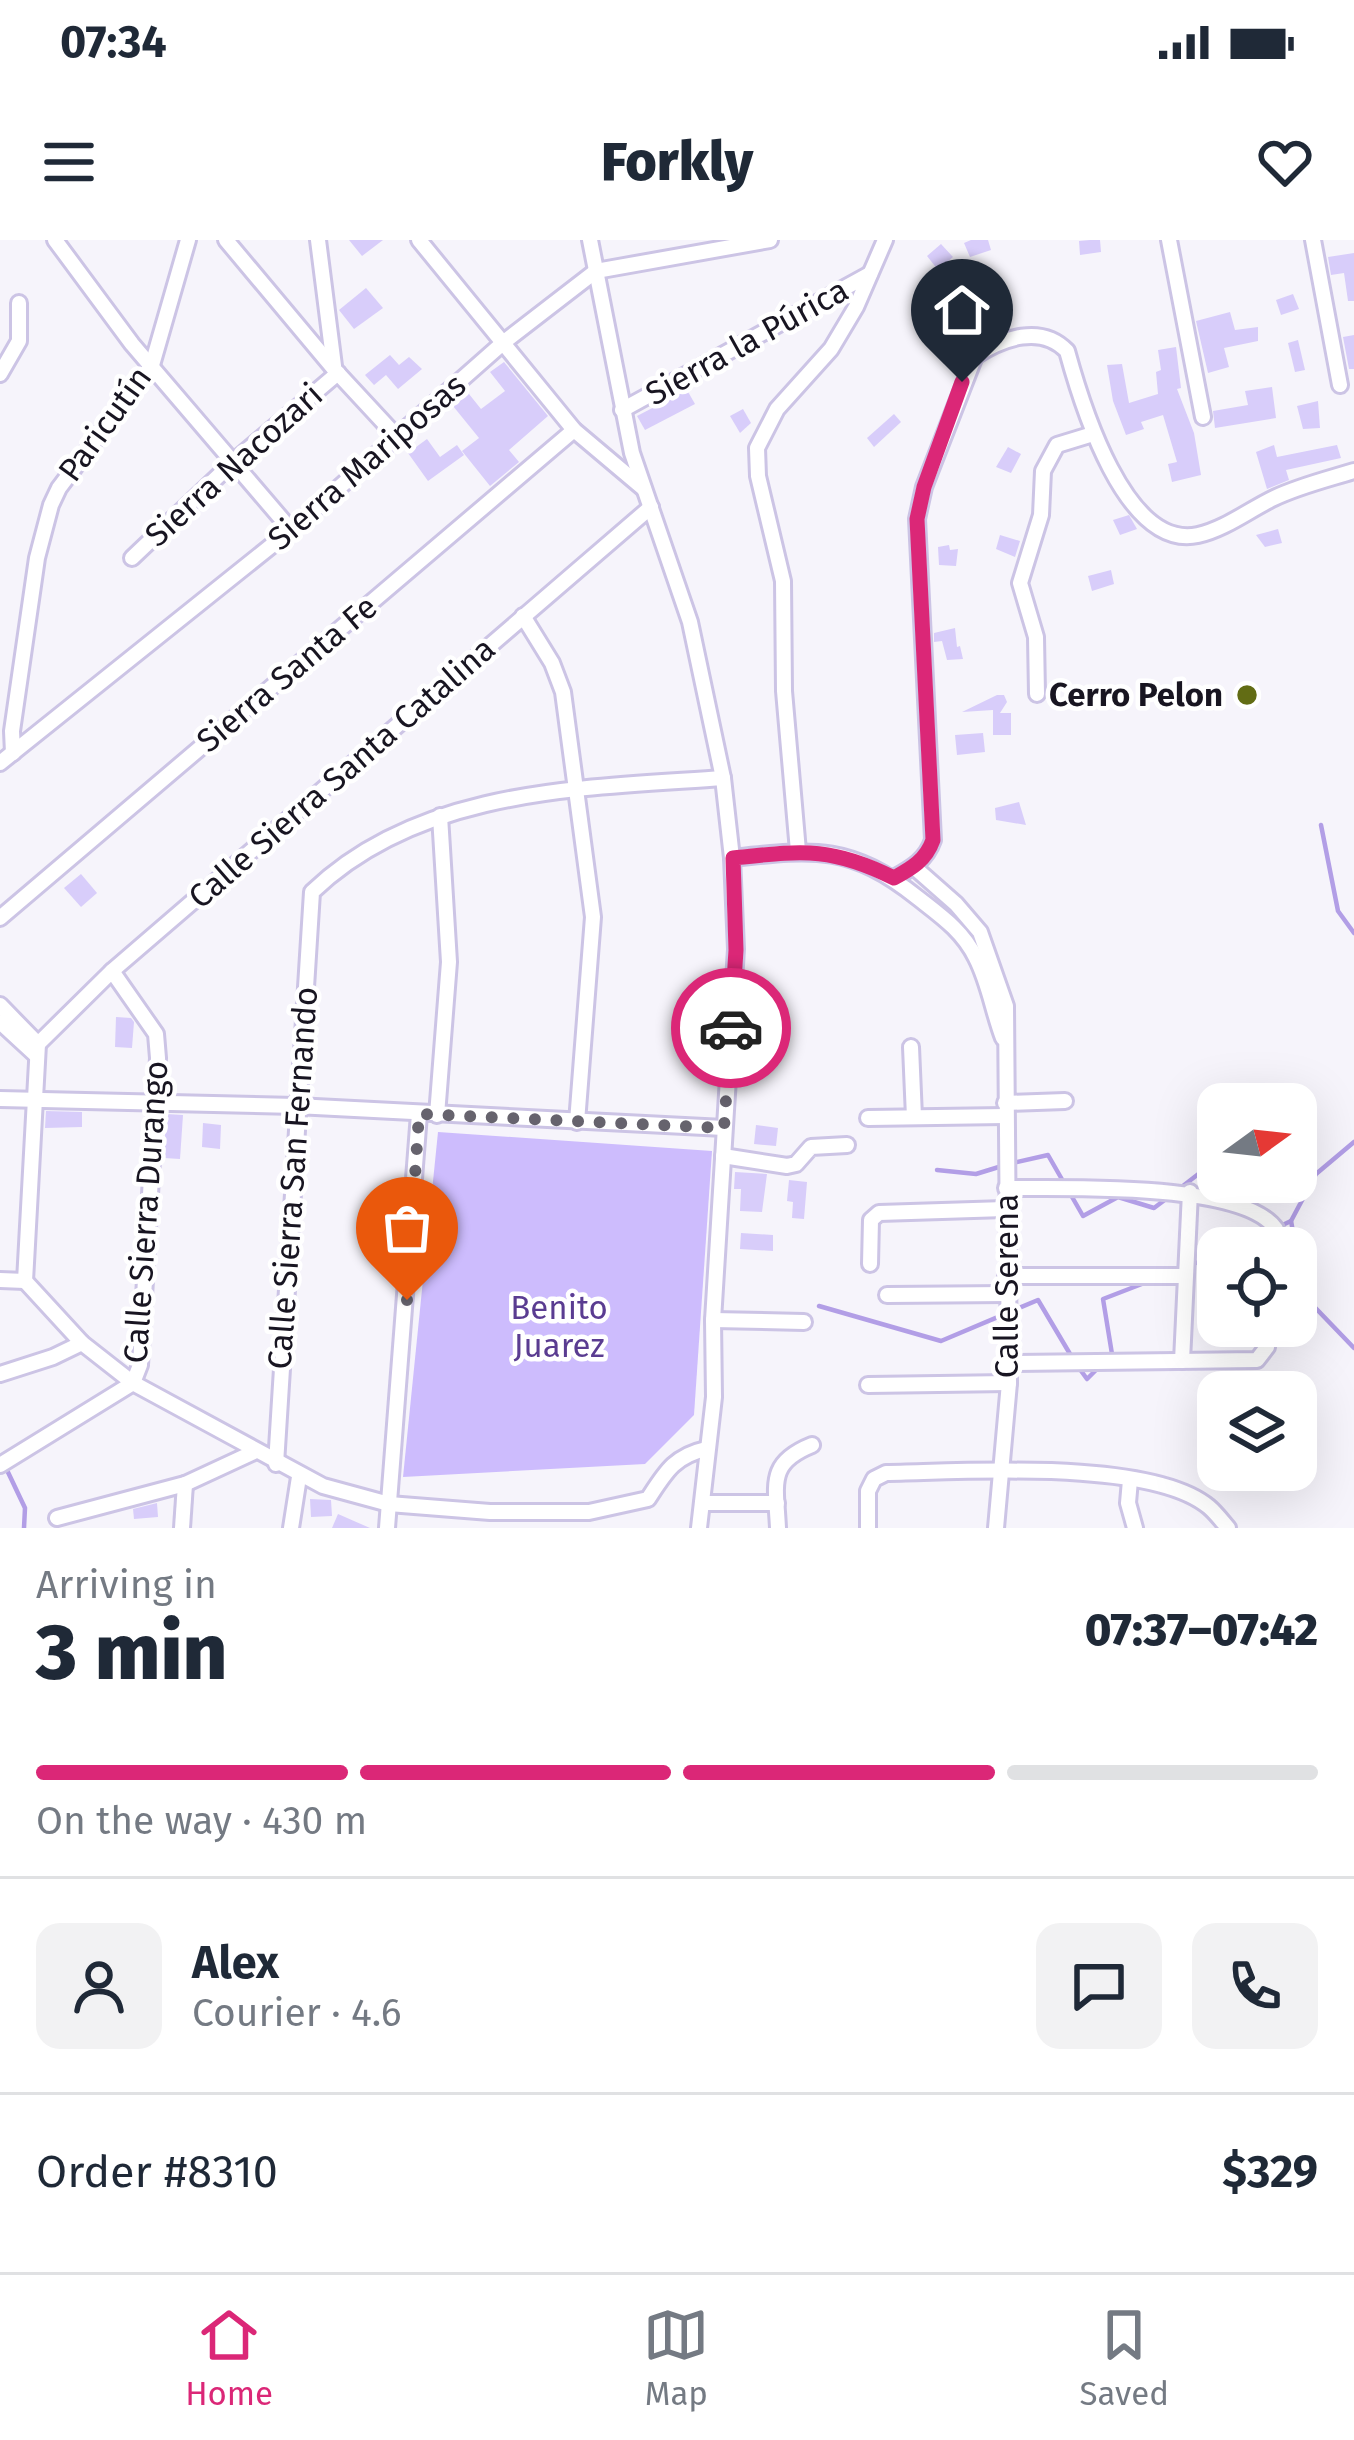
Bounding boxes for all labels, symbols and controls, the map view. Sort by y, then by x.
text: 07:34 [60,15,167,69]
icon: menu [36,129,102,195]
icon: heart [1252,129,1318,195]
text: Forkly [601,130,753,194]
pin [911,259,1013,382]
street label: Sierra la Púrica [639,270,855,414]
icon: home [929,277,995,343]
street label: Paricutín [50,359,160,489]
street label: Sierra Mariposas [260,365,474,559]
street label: Sierra Nacozari [137,375,331,555]
street label: Sierra Santa Fe [189,587,385,761]
street label: Calle Sierra Santa Catalina [180,629,504,917]
place label: Cerro Pelon [1049,675,1223,715]
marker: Cerro Pelon [1234,682,1260,708]
courier [671,968,791,1088]
street label: Calle Sierra San Fernando [260,985,326,1371]
icon: car [698,995,764,1061]
street label: Calle Sierra Durango [115,1059,177,1365]
north arrow [1197,1083,1317,1203]
map controls [1197,1083,1317,1491]
pin [356,1177,458,1300]
street label: Calle Serena [987,1194,1027,1378]
icon: bag [374,1195,440,1261]
button: locate [1197,1227,1317,1347]
park label: Benito Juarez [510,1288,608,1366]
button: layers [1197,1371,1317,1491]
text: Arriving in [36,1562,217,1608]
text: 07:37–07:42 [1085,1603,1318,1657]
text: 3 min [36,1606,227,1700]
text: On the way · 430 m [36,1798,367,1844]
button: person [36,1923,162,2049]
button: chat [1036,1923,1162,2049]
button: phone [1192,1923,1318,2049]
text: Alex [192,1936,279,1990]
text: Courier · 4.6 [192,1990,401,2036]
text: Order #8310 [36,2145,278,2199]
text: $329 [1222,2145,1318,2199]
tab: Home [185,2302,273,2414]
tab: Map [643,2302,709,2414]
tab: Saved [1080,2302,1169,2414]

